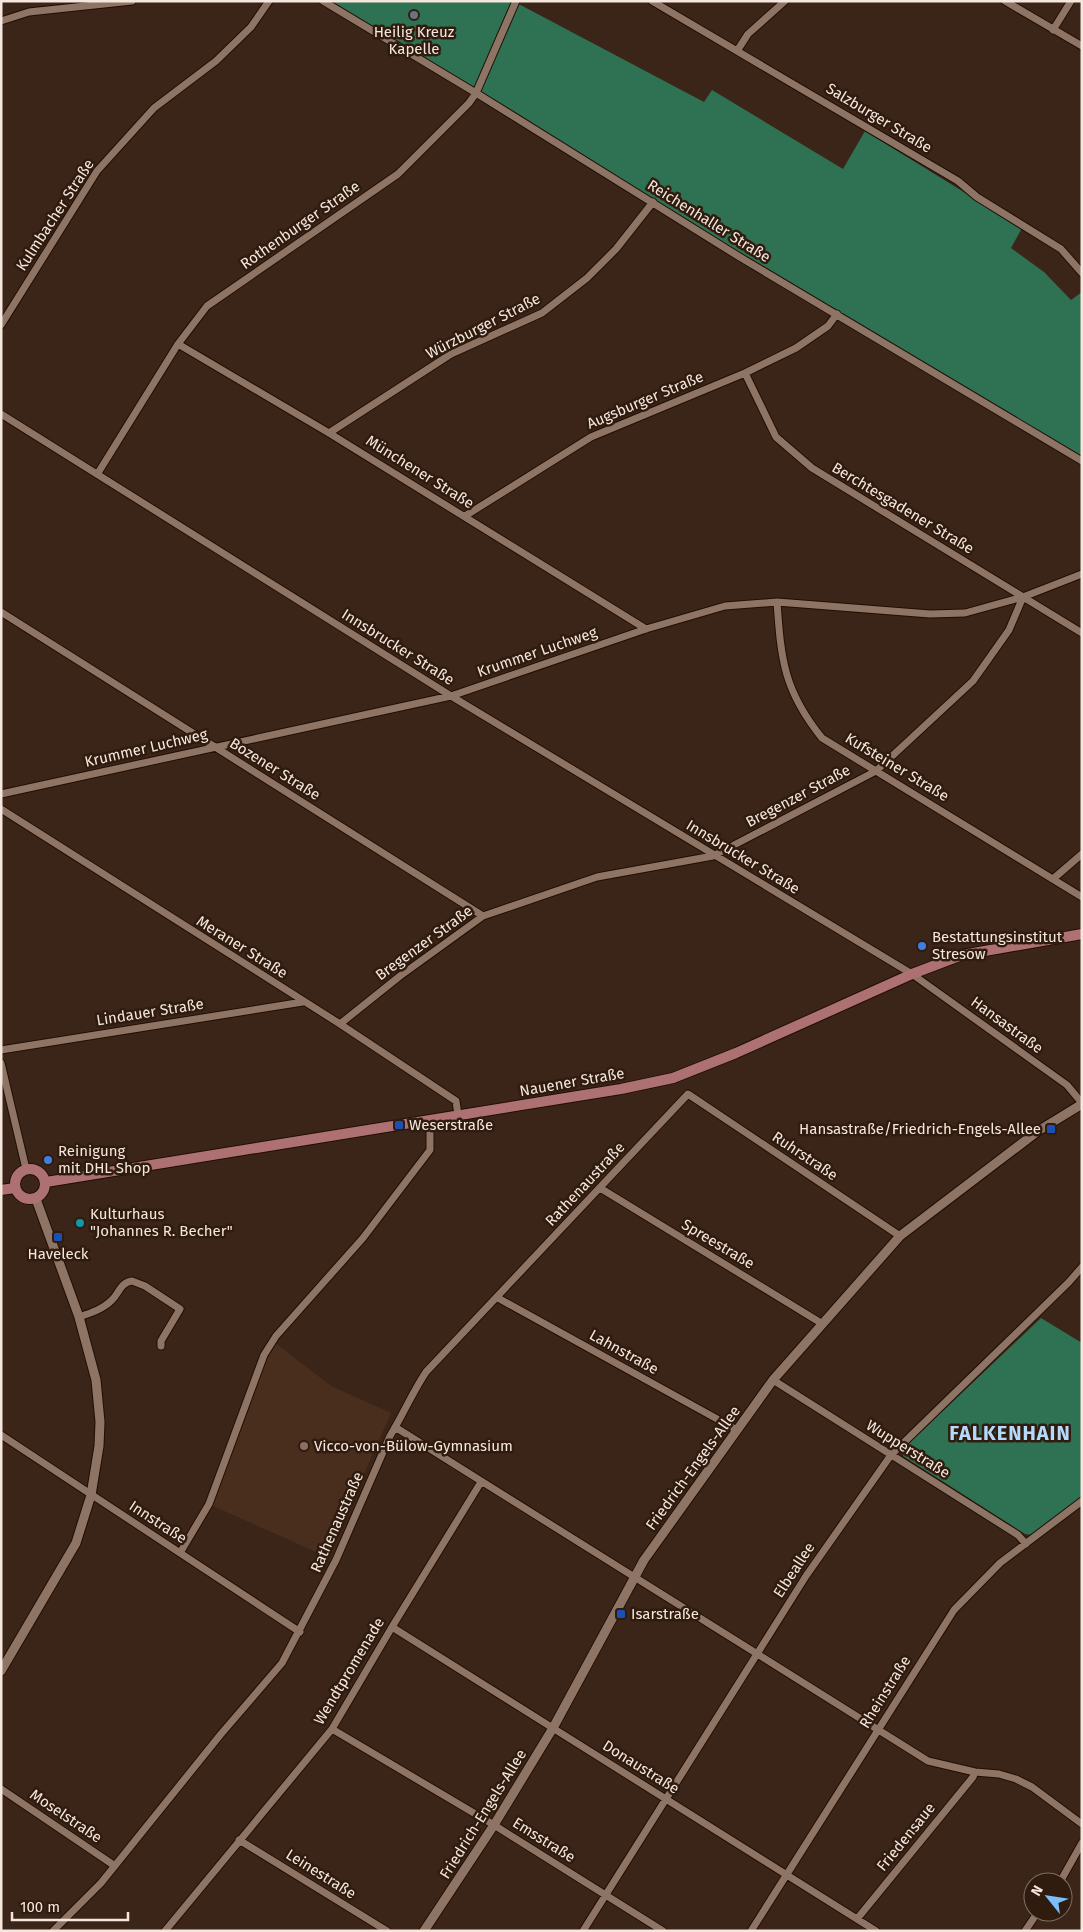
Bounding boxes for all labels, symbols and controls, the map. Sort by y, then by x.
marker: Heilig Kreuz Kapelle [408,9,420,21]
place label: Heilig Kreuz Kapelle [374,23,455,58]
street label: Salzburger Straße [823,79,935,157]
street label: Kulmbacher Straße [12,156,98,274]
street label: Reichenhaller Straße [644,176,774,266]
street label: Rothenburger Straße [237,177,363,273]
street label: Würzburger Straße [423,289,543,363]
street label: Augsburger Straße [584,367,706,433]
street label: Münchener Straße [363,431,477,513]
street label: Berchtesgadener Straße [829,458,977,558]
street label: Innsbrucker Straße [338,605,458,689]
street label: Krummer Luchweg [475,623,600,681]
street label: Krummer Luchweg [83,725,209,771]
street label: Kufsteiner Straße [842,729,952,805]
street label: Bozener Straße [226,734,324,804]
street label: Bregenzer Straße [743,761,853,831]
street label: Innsbrucker Straße [683,816,803,898]
street label: Bregenzer Straße [372,902,476,984]
street label: Meraner Straße [193,912,291,982]
place label: Bestattungsinstitut Stresow [932,928,1063,963]
marker: Bestattungsinstitut Stresow [916,940,928,952]
street label: Hansastraße [967,993,1047,1057]
street label: Lindauer Straße [95,995,205,1029]
street label: Nauener Straße [518,1064,626,1100]
place label: Weserstraße [409,1116,493,1134]
marker: Weserstraße [393,1119,405,1131]
place label: Hansastraße/Friedrich-Engels-Allee [799,1120,1041,1138]
marker: Hansastraße/Friedrich-Engels-Allee [1045,1123,1057,1135]
street label: Ruhrstraße [769,1128,841,1184]
street label: Rathenaustraße [542,1138,628,1230]
place label: Reinigung mit DHL Shop [58,1142,150,1177]
marker: Reinigung mit DHL Shop [42,1154,54,1166]
place label: Kulturhaus "Johannes R. Becher" [90,1205,233,1240]
street label: Spreestraße [678,1215,758,1273]
marker: Kulturhaus "Johannes R. Becher" [74,1217,86,1229]
marker: Haveleck [52,1231,64,1243]
place label: Haveleck [28,1245,89,1263]
street label: Lahnstraße [586,1326,662,1378]
street label: Friedrich-Engels-Allee [642,1402,744,1534]
street label: Wupperstraße [863,1416,953,1482]
district label: FALKENHAIN [949,1421,1071,1445]
place label: Vicco-von-Bülow-Gymnasium [314,1437,513,1455]
marker: Vicco-von-Bülow-Gymnasium [298,1440,310,1452]
street label: Rathenaustraße [307,1469,367,1575]
street label: Innstraße [126,1497,190,1547]
street label: Elbeallee [769,1539,819,1601]
place label: Isarstraße [631,1605,699,1623]
marker: Isarstraße [615,1608,627,1620]
street label: Wendtpromenade [310,1614,388,1728]
street label: Rheinstraße [856,1652,914,1732]
street label: Donaustraße [599,1736,683,1798]
street label: Friedrich-Engels-Allee [436,1746,530,1882]
street label: Moselstraße [27,1785,105,1847]
street label: Friedensaue [873,1799,939,1875]
street label: Emsstraße [509,1814,579,1866]
street label: Leinestraße [283,1845,359,1903]
north arrow [1023,1872,1073,1922]
text: N [1027,1882,1047,1899]
scale bar [12,1890,129,1922]
text: 100 m [20,1898,60,1916]

